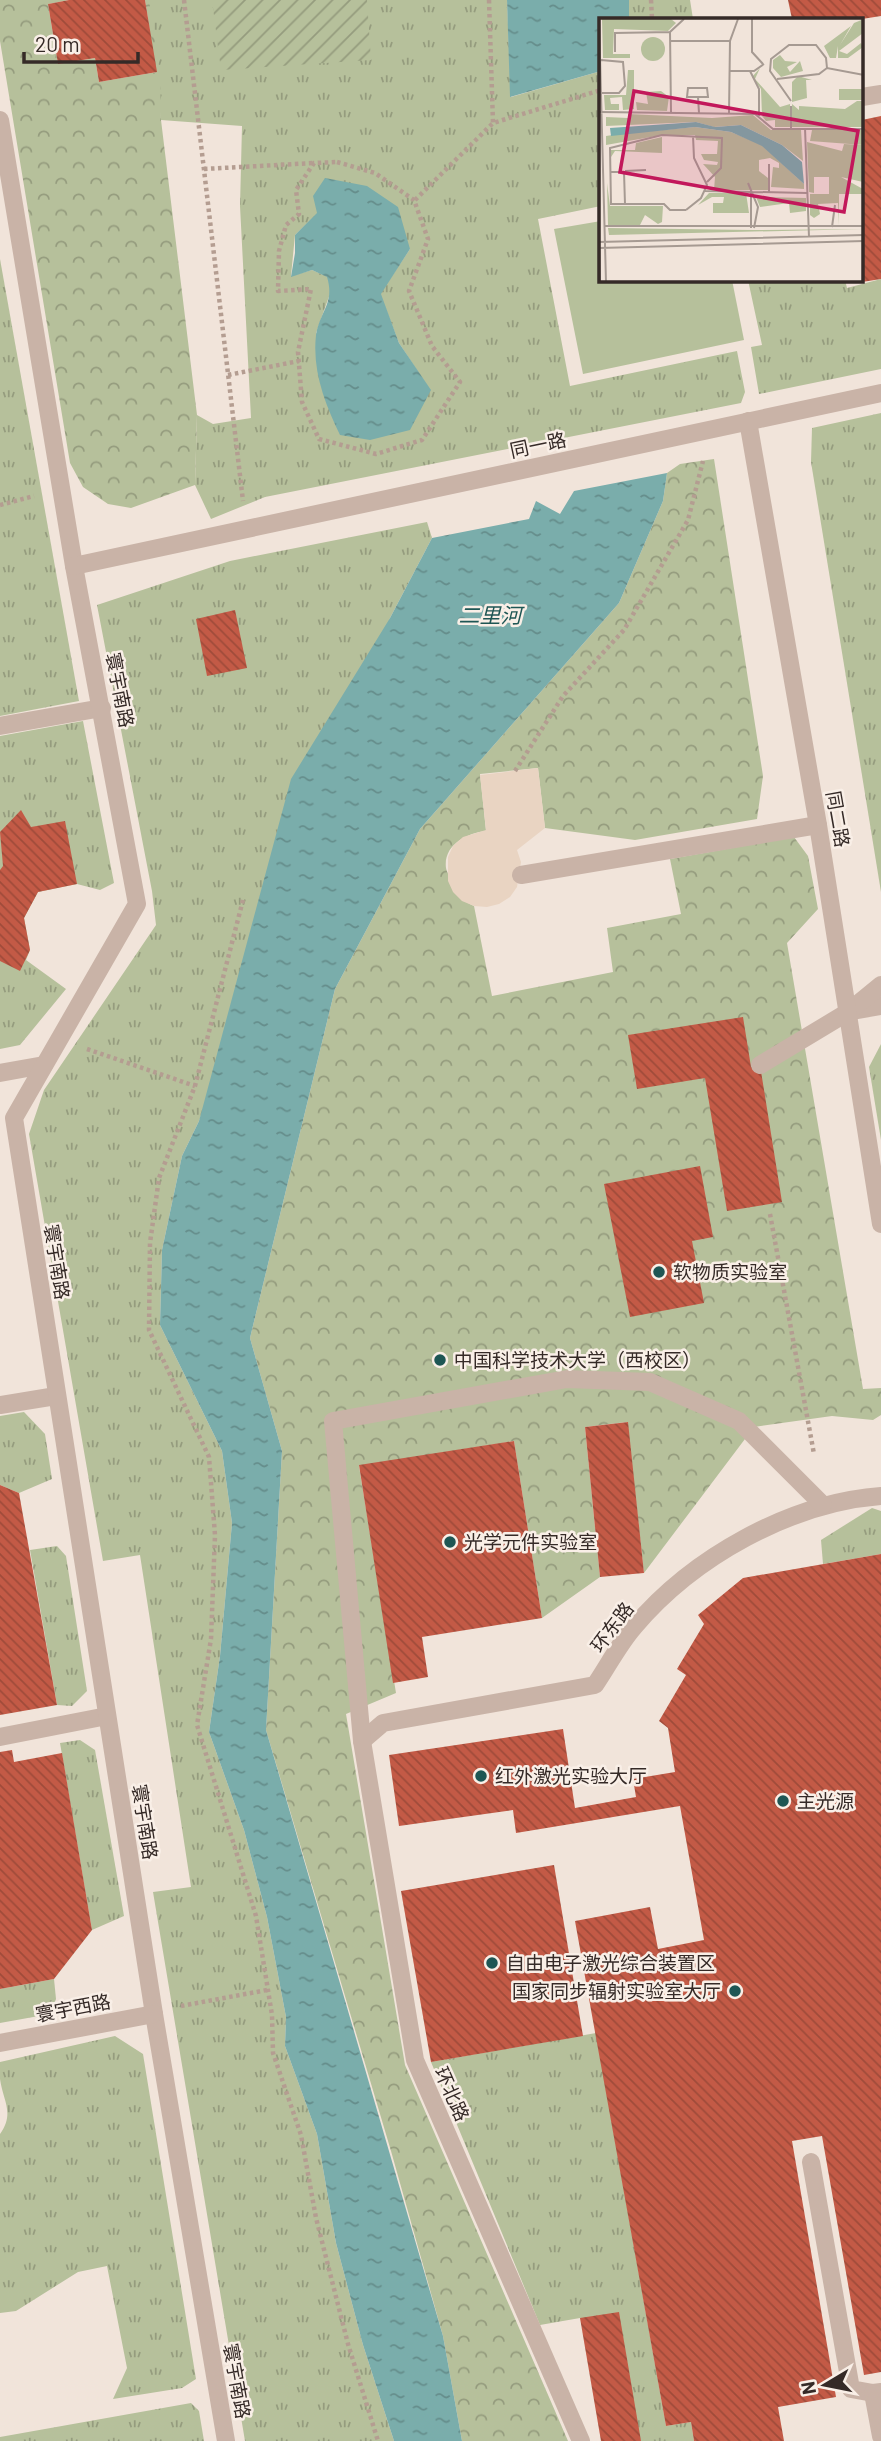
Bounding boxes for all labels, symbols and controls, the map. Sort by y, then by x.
inset map [599,18,864,282]
scale bar [24,21,138,65]
text: 20 m [35,31,80,56]
street label: 同一路 [508,427,568,462]
water label: 二里河 [459,602,525,627]
street label: 寰宇南路 [102,650,139,729]
street label: 同二路 [822,789,855,849]
street label: 寰宇南路 [40,1223,75,1301]
place label: 软物质实验室 [673,1260,787,1283]
marker: 软物质实验室 [651,1264,667,1280]
place label: 中国科学技术大学（西校区） [454,1348,701,1371]
marker: 中国科学技术大学（西校区） [432,1352,448,1368]
place label: 光学元件实验室 [464,1530,597,1553]
marker: 光学元件实验室 [442,1534,458,1550]
street label: 环东路 [585,1597,638,1656]
place label: 红外激光实验大厅 [495,1764,647,1787]
marker: 红外激光实验大厅 [473,1768,489,1784]
street label: 寰宇南路 [128,1783,163,1861]
place label: 主光源 [797,1789,854,1812]
marker: 主光源 [775,1793,791,1809]
place label: 自由电子激光综合装置区 [506,1951,715,1974]
marker: 自由电子激光综合装置区 [484,1955,500,1971]
place label: 国家同步辐射实验室大厅 [512,1979,721,2002]
marker: 国家同步辐射实验室大厅 [727,1983,743,1999]
street label: 寰宇西路 [33,1989,112,2026]
street label: 环北路 [430,2063,475,2125]
street label: 寰宇南路 [220,2341,255,2420]
north arrow [790,2350,860,2420]
text: N [795,2380,820,2396]

